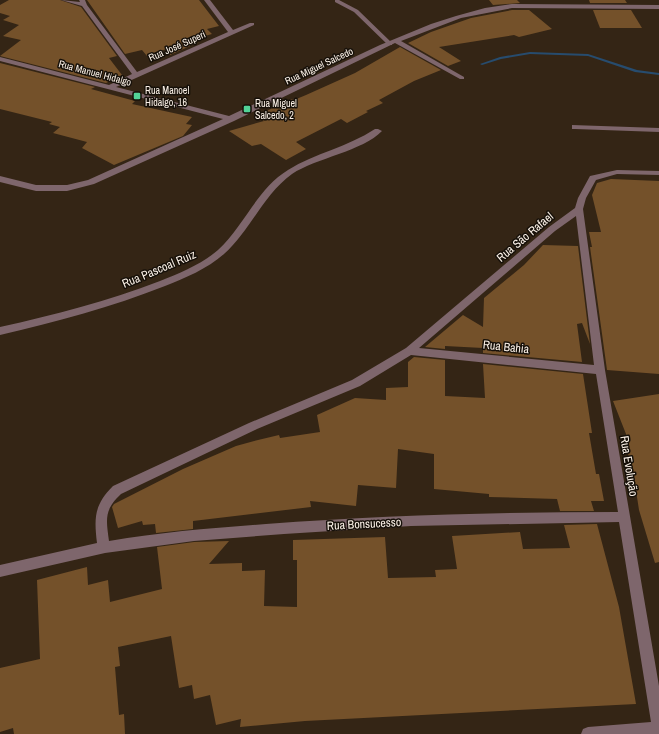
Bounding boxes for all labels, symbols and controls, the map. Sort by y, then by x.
street label: Rua José Superi [146,28,208,64]
street label: Rua Miguel Salcedo [283,44,356,87]
street label: Rua Manuel Hidalgo [57,57,133,89]
place label: Rua Manoel Hidalgo, 16 [145,84,189,109]
marker: Rua Manoel Hidalgo, 16 [132,91,142,101]
place label: Rua Miguel Salcedo, 2 [255,97,297,122]
marker: Rua Miguel Salcedo, 2 [242,104,252,114]
street label: Rua São Rafael [493,209,557,265]
street label: Rua Pascoal Ruiz [120,246,198,292]
street label: Rua Bahia [482,337,530,357]
street label: Rua Evolução [616,434,642,498]
street label: Rua Bonsucesso [326,514,402,534]

